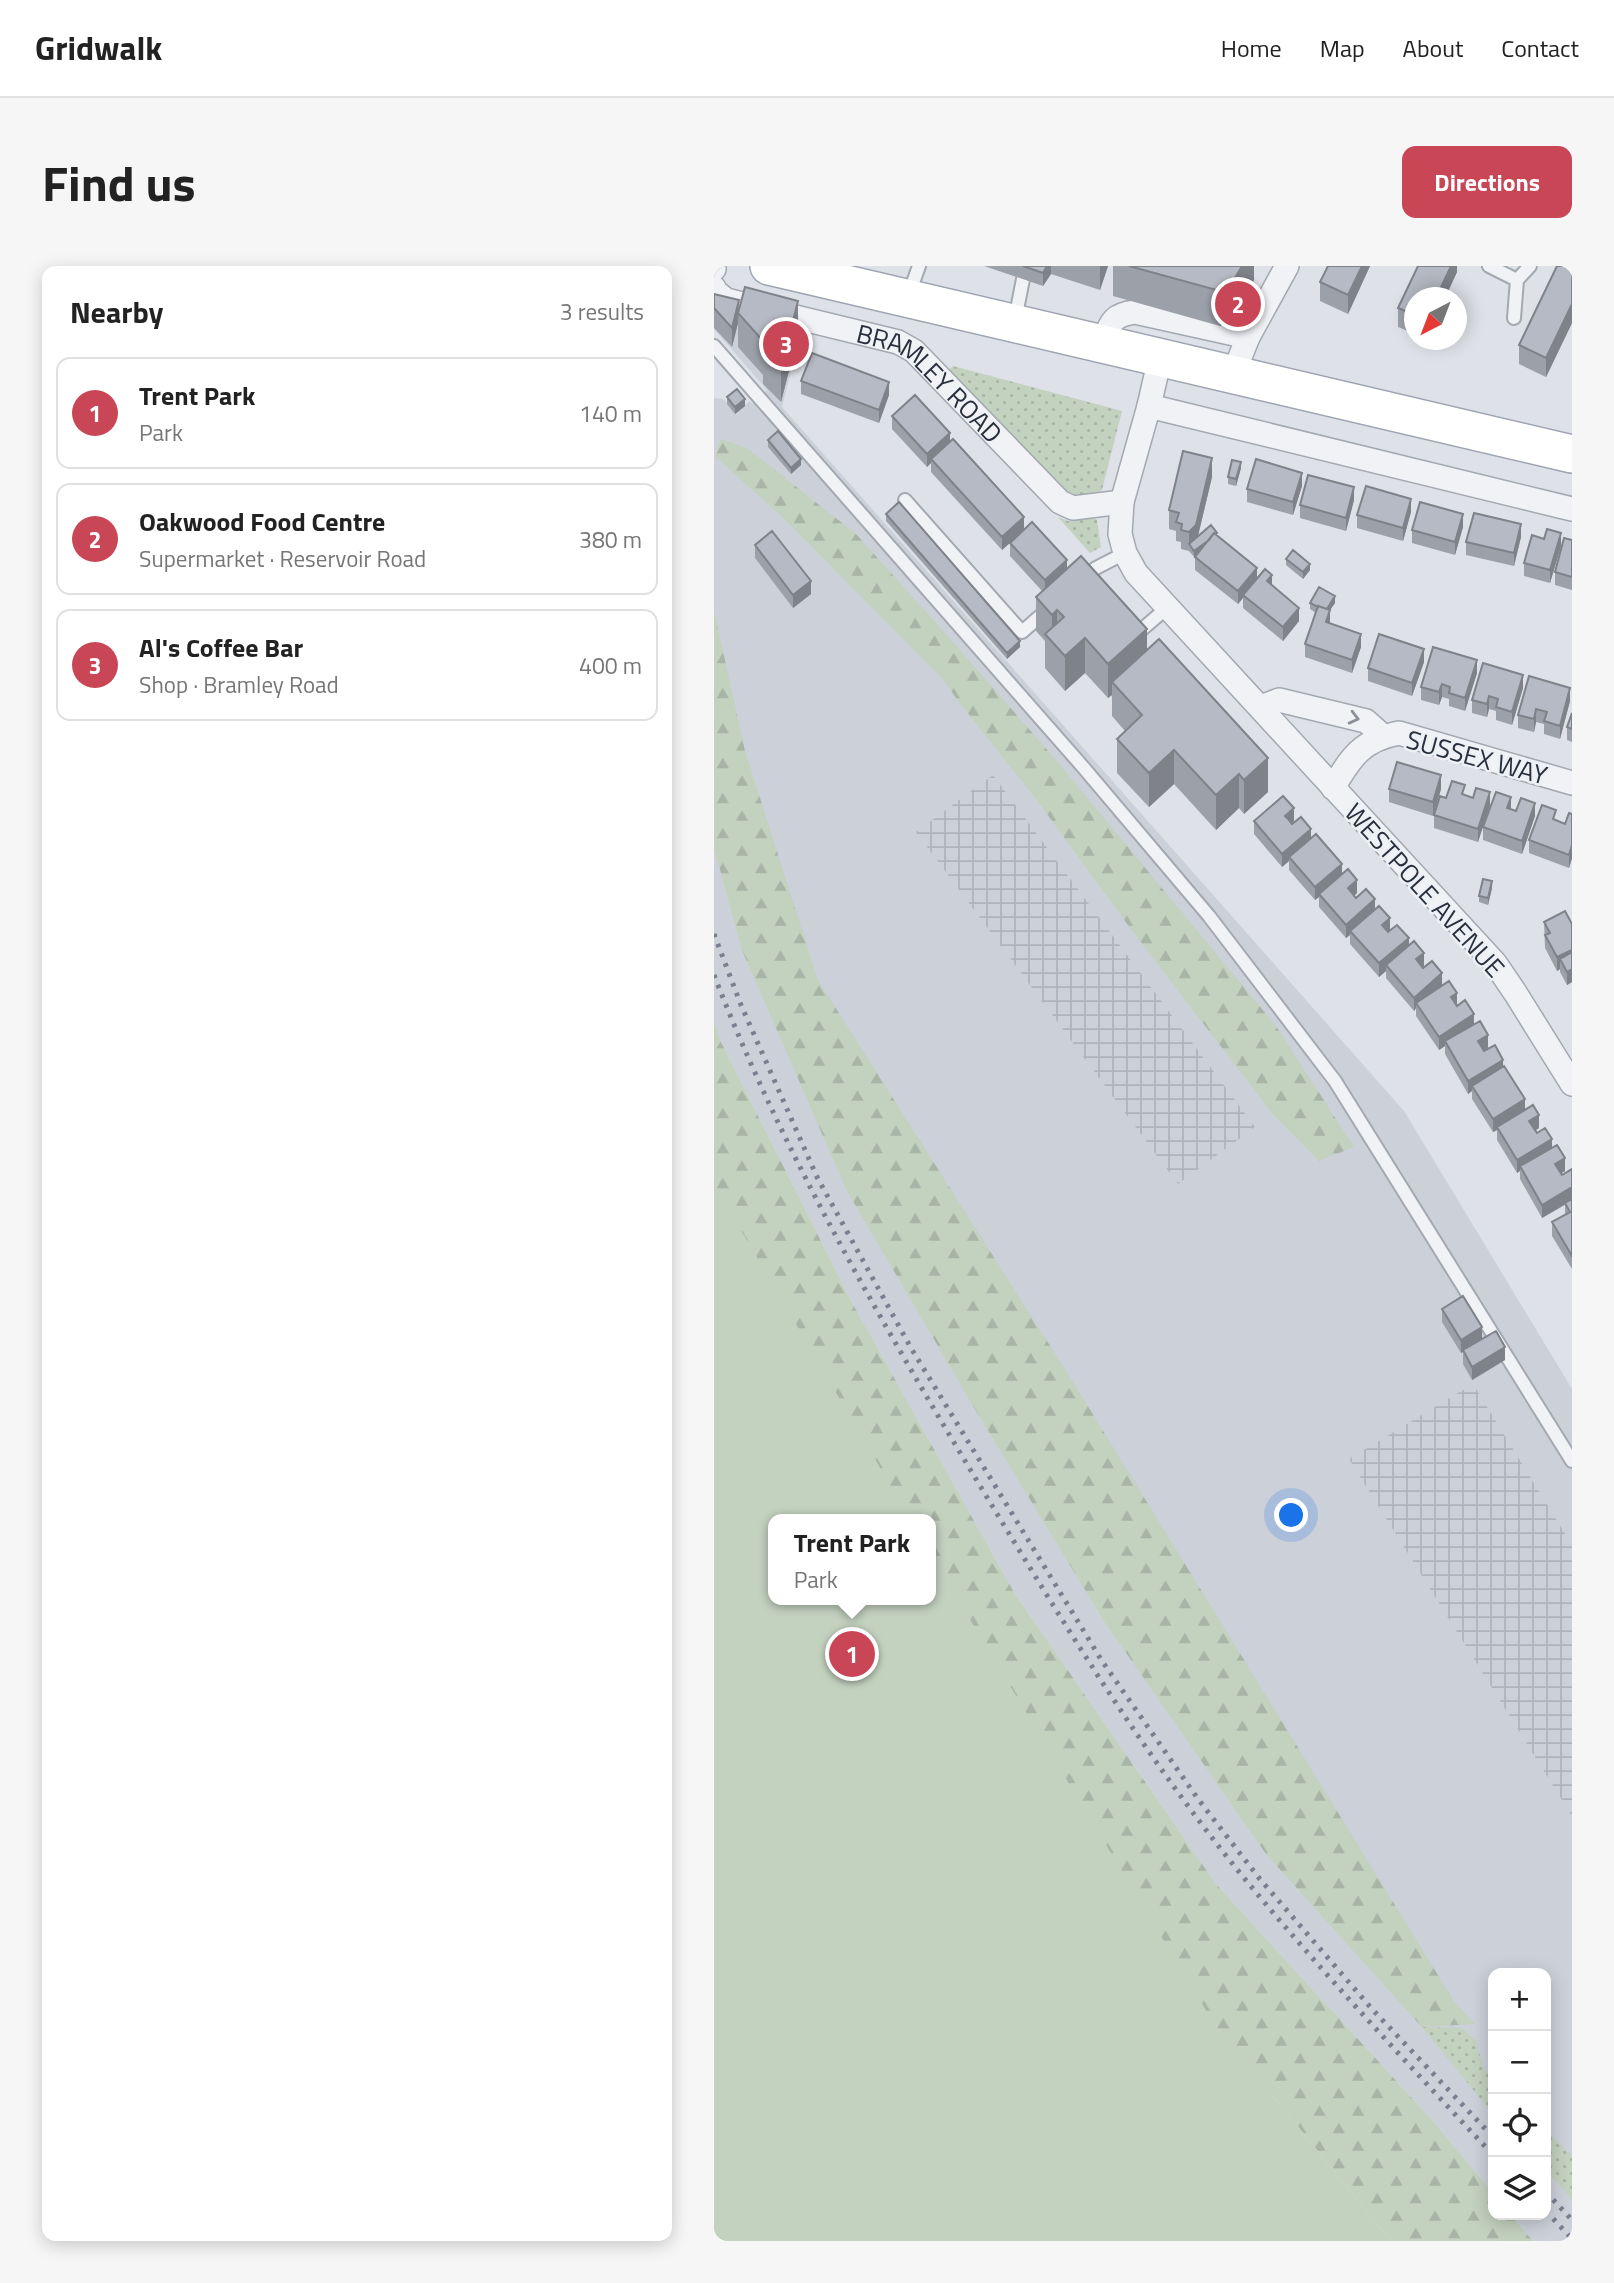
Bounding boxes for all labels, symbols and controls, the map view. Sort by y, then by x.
text: Gridwalk [35,23,162,73]
text: Home [1221,30,1282,66]
text: Map [1320,30,1365,66]
text: About [1403,30,1463,66]
text: Contact [1501,30,1579,66]
text: Find us [42,145,196,220]
button: Directions [1402,146,1572,218]
pin: 2 [1215,278,1261,330]
north arrow [1404,287,1467,350]
text: Nearby [70,289,163,335]
text: 3 results [560,294,644,329]
street label: BRAMLEY ROAD [853,313,1012,451]
pin: 3 [763,318,809,370]
text: Trent Park [139,376,255,415]
text: 1 [89,396,101,431]
text: 140 m [579,396,642,431]
text: Park [139,415,183,450]
text: Oakwood Food Centre [139,502,385,541]
text: 2 [89,522,101,557]
text: 380 m [579,522,642,557]
text: Supermarket · Reservoir Road [139,541,426,576]
text: Al's Coffee Bar [139,628,303,667]
text: 3 [89,648,101,683]
text: 400 m [579,648,642,683]
text: Shop · Bramley Road [139,667,339,702]
one-way arrow [1348,710,1360,724]
street label: SUSSEX WAY [1402,719,1552,795]
street label: WESTPOLE AVENUE [1336,794,1514,986]
your location [1274,1498,1308,1532]
popup [768,1514,936,1605]
text: Trent Park [794,1523,910,1562]
text: Park [794,1562,838,1597]
pin: 1 [829,1628,875,1680]
map controls [1488,1968,1551,2220]
button: + [1488,1968,1551,2031]
button: − [1488,2031,1551,2094]
button: locate [1488,2094,1551,2157]
button: layers [1488,2157,1551,2220]

